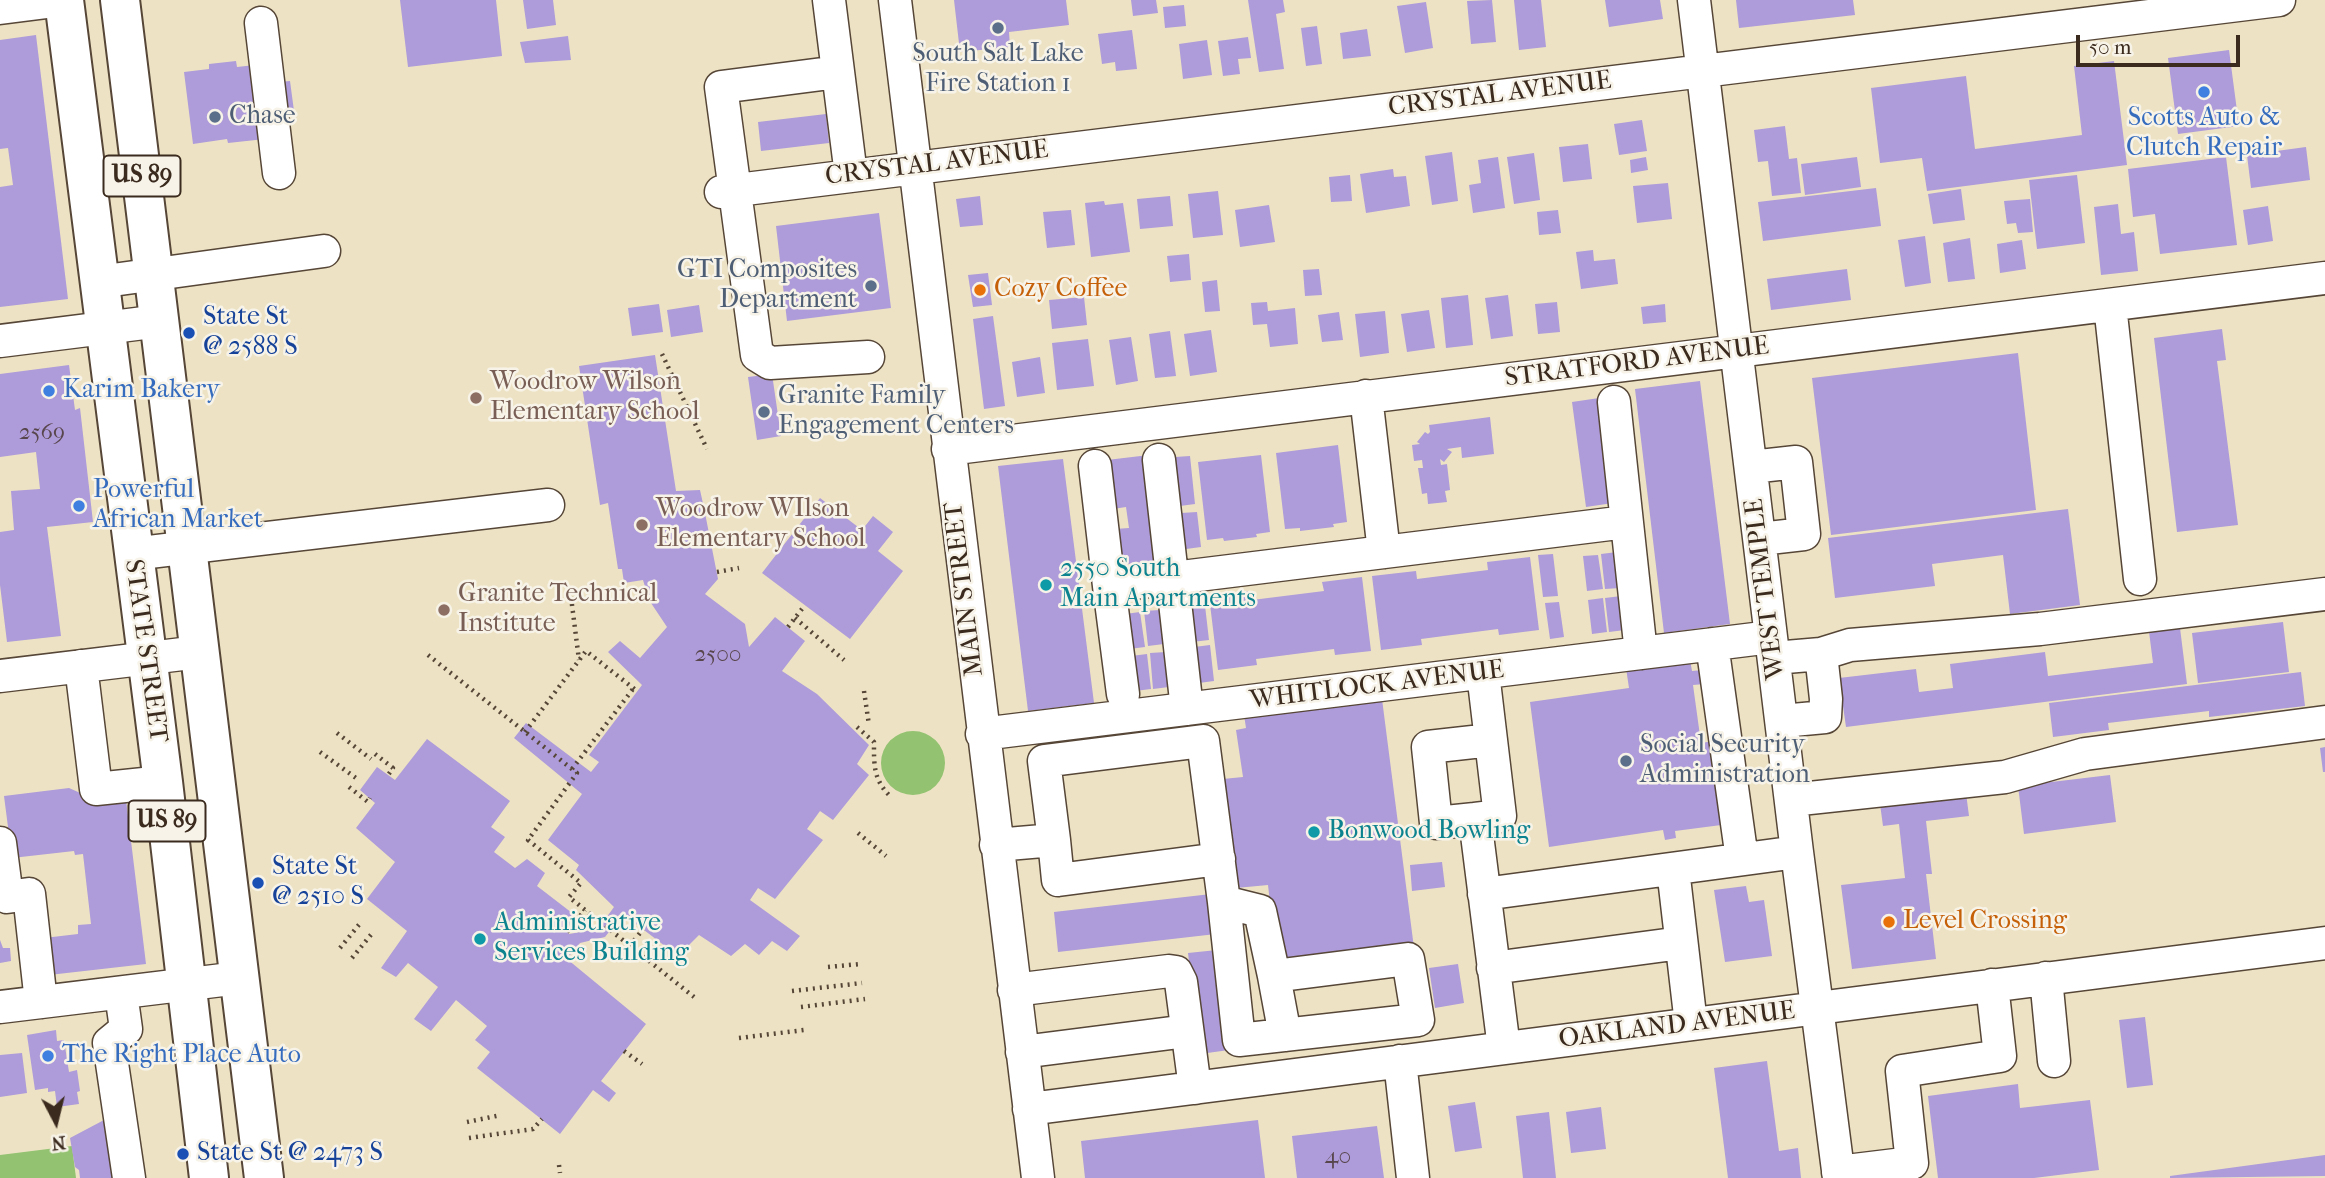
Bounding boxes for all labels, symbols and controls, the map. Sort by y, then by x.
marker: South Salt Lake Fire Station 1 [990,20,1006,36]
scale bar [2080,21,2244,65]
text: 50 m [2089,35,2132,59]
place label: South Salt Lake Fire Station 1 [912,39,1084,100]
street label: CRYSTAL AVENUE [1387,66,1613,124]
marker: Scotts Auto & Clutch Repair [2196,84,2212,100]
place label: Chase [229,101,296,133]
place label: Scotts Auto & Clutch Repair [2126,103,2282,164]
marker: Chase [207,109,223,125]
street label: CRYSTAL AVENUE [824,135,1050,193]
road number: US 89 [104,156,180,196]
place label: GTI Composites Department [677,255,857,316]
place label: Cozy Coffee [994,274,1127,306]
marker: GTI Composites Department [863,278,879,294]
marker: Cozy Coffee [972,282,988,298]
place label: State St @ 2588 S [203,302,298,364]
marker: State St @ 2588 S [181,325,197,341]
street label: STRATFORD AVENUE [1503,331,1771,395]
place label: Woodrow Wilson Elementary School [490,367,699,428]
place label: Karim Bakery [63,375,220,407]
place label: Granite Family Engagement Centers [778,381,1014,442]
marker: Karim Bakery [41,383,57,399]
marker: Woodrow Wilson Elementary School [468,390,484,406]
marker: Granite Family Engagement Centers [756,404,772,420]
house number: 2569 [19,419,65,447]
place label: Powerful African Market [93,475,263,536]
place label: Woodrow WIlson Elementary School [656,494,865,556]
street label: WEST TEMPLE [1739,497,1793,681]
marker: Powerful African Market [71,498,87,514]
street label: MAIN STREET [939,500,991,678]
marker: Woodrow WIlson Elementary School [634,517,650,533]
place label: 2550 South Main Apartments [1060,554,1256,616]
street label: STATE STREET [117,557,173,745]
marker: 2550 South Main Apartments [1038,577,1054,593]
place label: Granite Technical Institute [458,579,657,640]
marker: Granite Technical Institute [436,602,452,618]
house number: 2500 [694,641,742,669]
street label: WHITLOCK AVENUE [1248,655,1506,717]
place label: Social Security Administration [1640,730,1810,792]
marker: Social Security Administration [1618,753,1634,769]
road number: US 89 [128,800,206,842]
place label: Bonwood Bowling [1328,816,1530,848]
marker: Bonwood Bowling [1306,824,1322,840]
place label: State St @ 2510 S [272,852,364,914]
marker: State St @ 2510 S [250,875,266,891]
place label: Level Crossing [1903,906,2067,938]
place label: Administrative Services Building [494,908,689,970]
marker: Level Crossing [1881,914,1897,930]
marker: Administrative Services Building [472,931,488,947]
street label: OAKLAND AVENUE [1557,996,1797,1056]
place label: The Right Place Auto [62,1040,301,1072]
marker: The Right Place Auto [40,1048,56,1064]
north arrow [21,1087,91,1157]
text: N [50,1131,67,1155]
place label: State St @ 2473 S [197,1138,383,1170]
house number: 40 [1325,1143,1351,1171]
marker: State St @ 2473 S [175,1146,191,1162]

